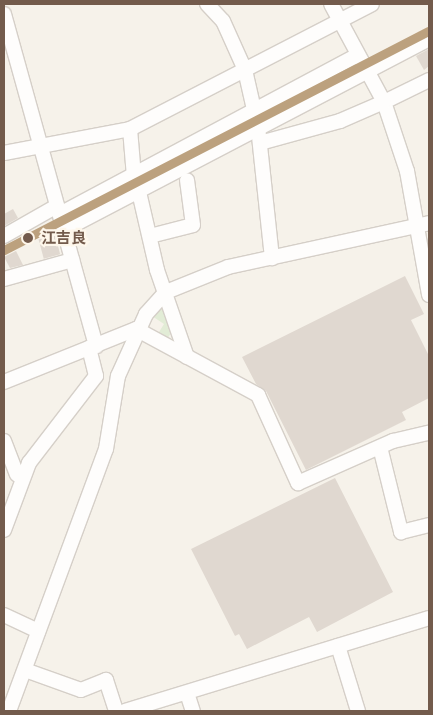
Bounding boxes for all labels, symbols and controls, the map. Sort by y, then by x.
marker: 江吉良 [19,229,37,247]
place label: 江吉良 [41,229,86,247]

